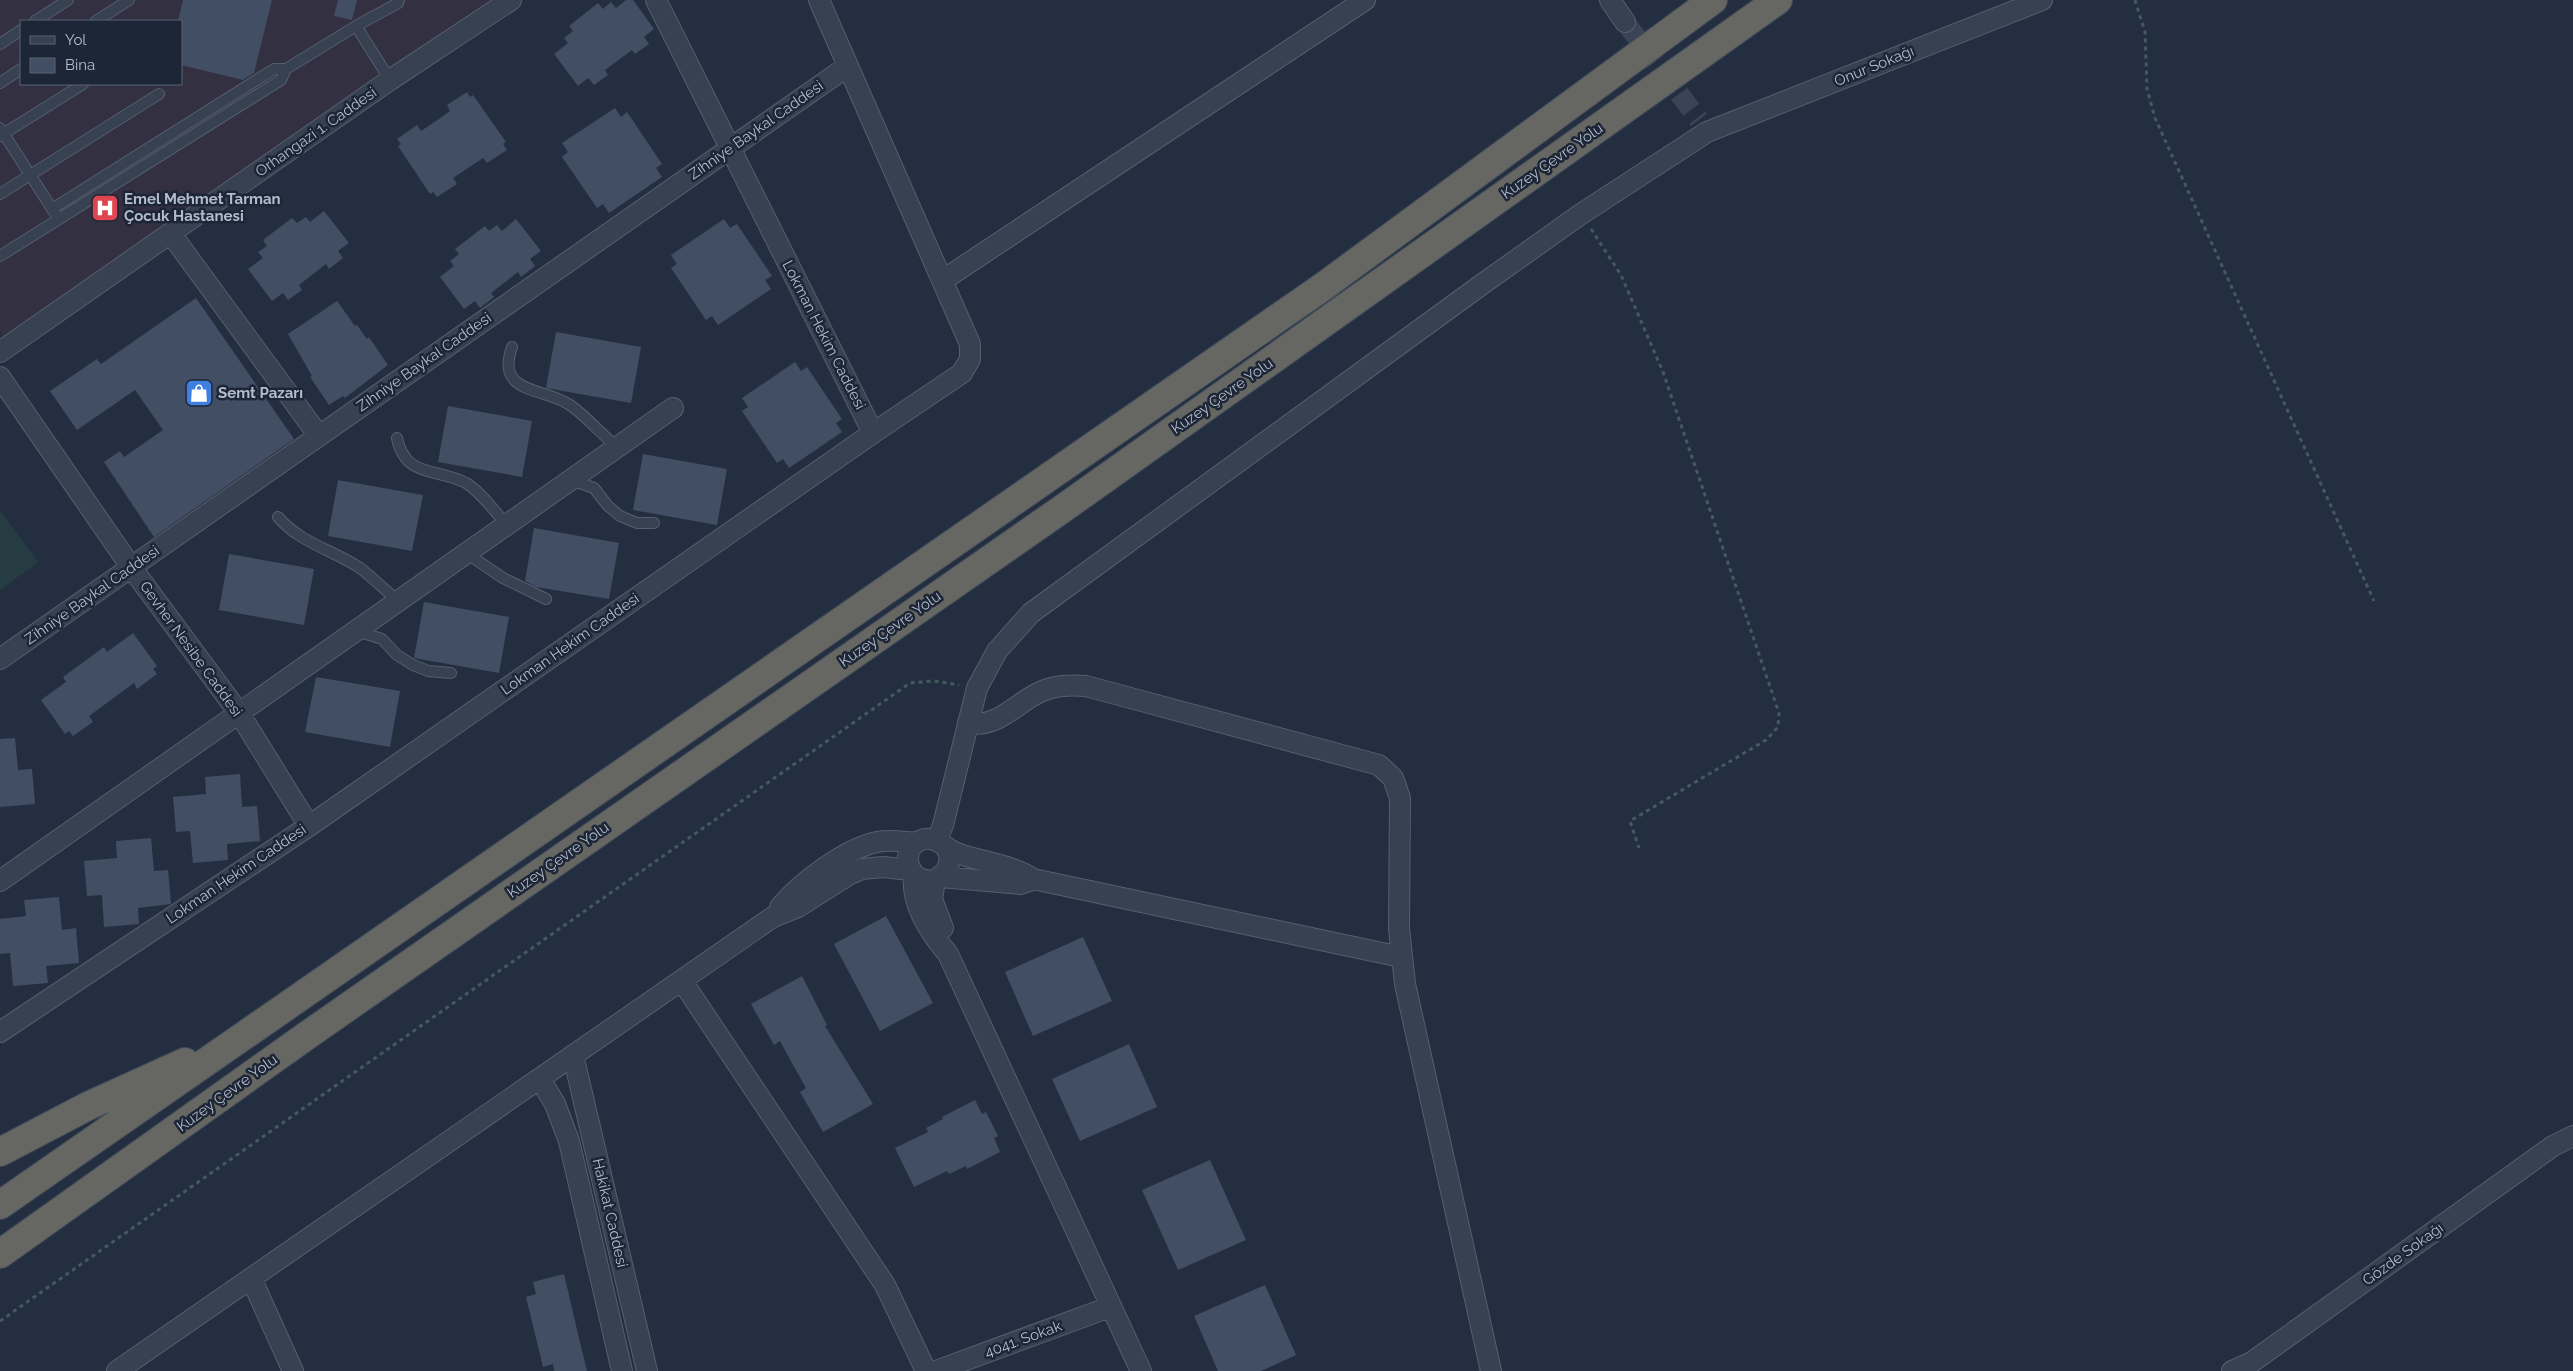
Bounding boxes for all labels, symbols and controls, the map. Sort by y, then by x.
legend [20,20,182,85]
text: Yol [65,31,87,49]
street label: Onur Sokağı [1832,42,1916,90]
text: Bina [65,56,95,74]
street label: Zihniye Baykal Caddesi [685,77,827,183]
street label: Orhangazi 1. Caddesi [252,83,380,181]
street label: Kuzey Çevre Yolu [1498,119,1606,203]
place label: Emel Mehmet Tarman Çocuk Hastanesi [124,190,281,225]
hospital icon: Emel Mehmet Tarman Çocuk Hastanesi [90,193,120,223]
street label: Lokman Hekim Caddesi [779,257,869,413]
street label: Zihniye Baykal Caddesi [353,309,495,415]
street label: Kuzey Çevre Yolu [1168,354,1276,438]
shop icon: Semt Pazarı [184,378,214,408]
place label: Semt Pazarı [218,384,303,402]
street label: Zihniye Baykal Caddesi [21,542,163,648]
street label: Gevher Nesibe Caddesi [136,578,246,720]
street label: Kuzey Çevre Yolu [836,587,944,671]
street label: Lokman Hekim Caddesi [497,589,643,699]
street label: Kuzey Çevre Yolu [504,818,612,902]
street label: Lokman Hekim Caddesi [163,820,309,928]
street label: Kuzey Çevre Yolu [173,1050,281,1136]
street label: Hakikat Caddesi [589,1157,631,1269]
street label: Gözde Sokağı [2359,1219,2447,1289]
street label: 4041. Sokak [982,1317,1064,1361]

